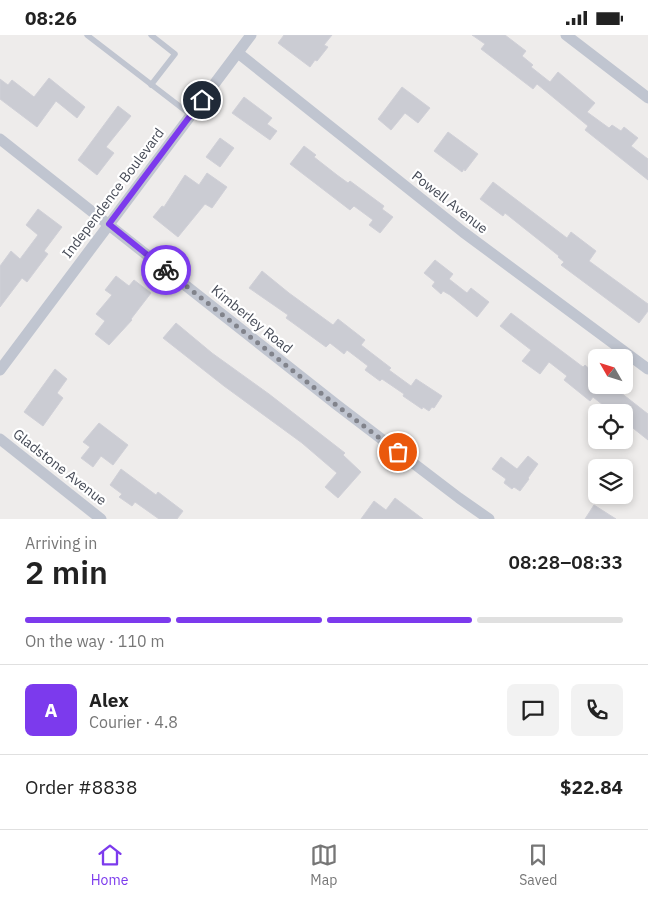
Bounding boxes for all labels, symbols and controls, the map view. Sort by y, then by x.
text: 08:26 [25,6,77,30]
pin [181,79,223,121]
icon: home [188,86,216,114]
street label: Independence Boulevard [58,124,168,262]
street label: Powell Avenue [408,167,492,238]
courier [141,245,191,295]
icon: bike [152,256,180,284]
street label: Kimberley Road [208,281,296,357]
north arrow [588,349,632,394]
map controls [588,349,633,504]
button: locate [588,404,633,449]
street label: Gladstone Avenue [9,425,111,509]
pin [377,431,419,473]
icon: bag [384,438,412,466]
button: layers [588,459,633,504]
text: Arriving in [25,533,97,553]
text: 08:28–08:33 [509,550,623,574]
text: 2 min [25,551,108,593]
text: On the way · 110 m [25,631,164,651]
button: chat [507,684,559,736]
button: phone [571,684,623,736]
text: Alex [89,688,129,712]
text: A [44,698,58,722]
text: Courier · 4.8 [89,712,178,732]
text: Order #8838 [25,775,137,799]
text: $22.84 [560,775,623,799]
tab: Home [91,841,128,889]
tab: Map [310,841,338,889]
tab: Saved [519,841,557,889]

